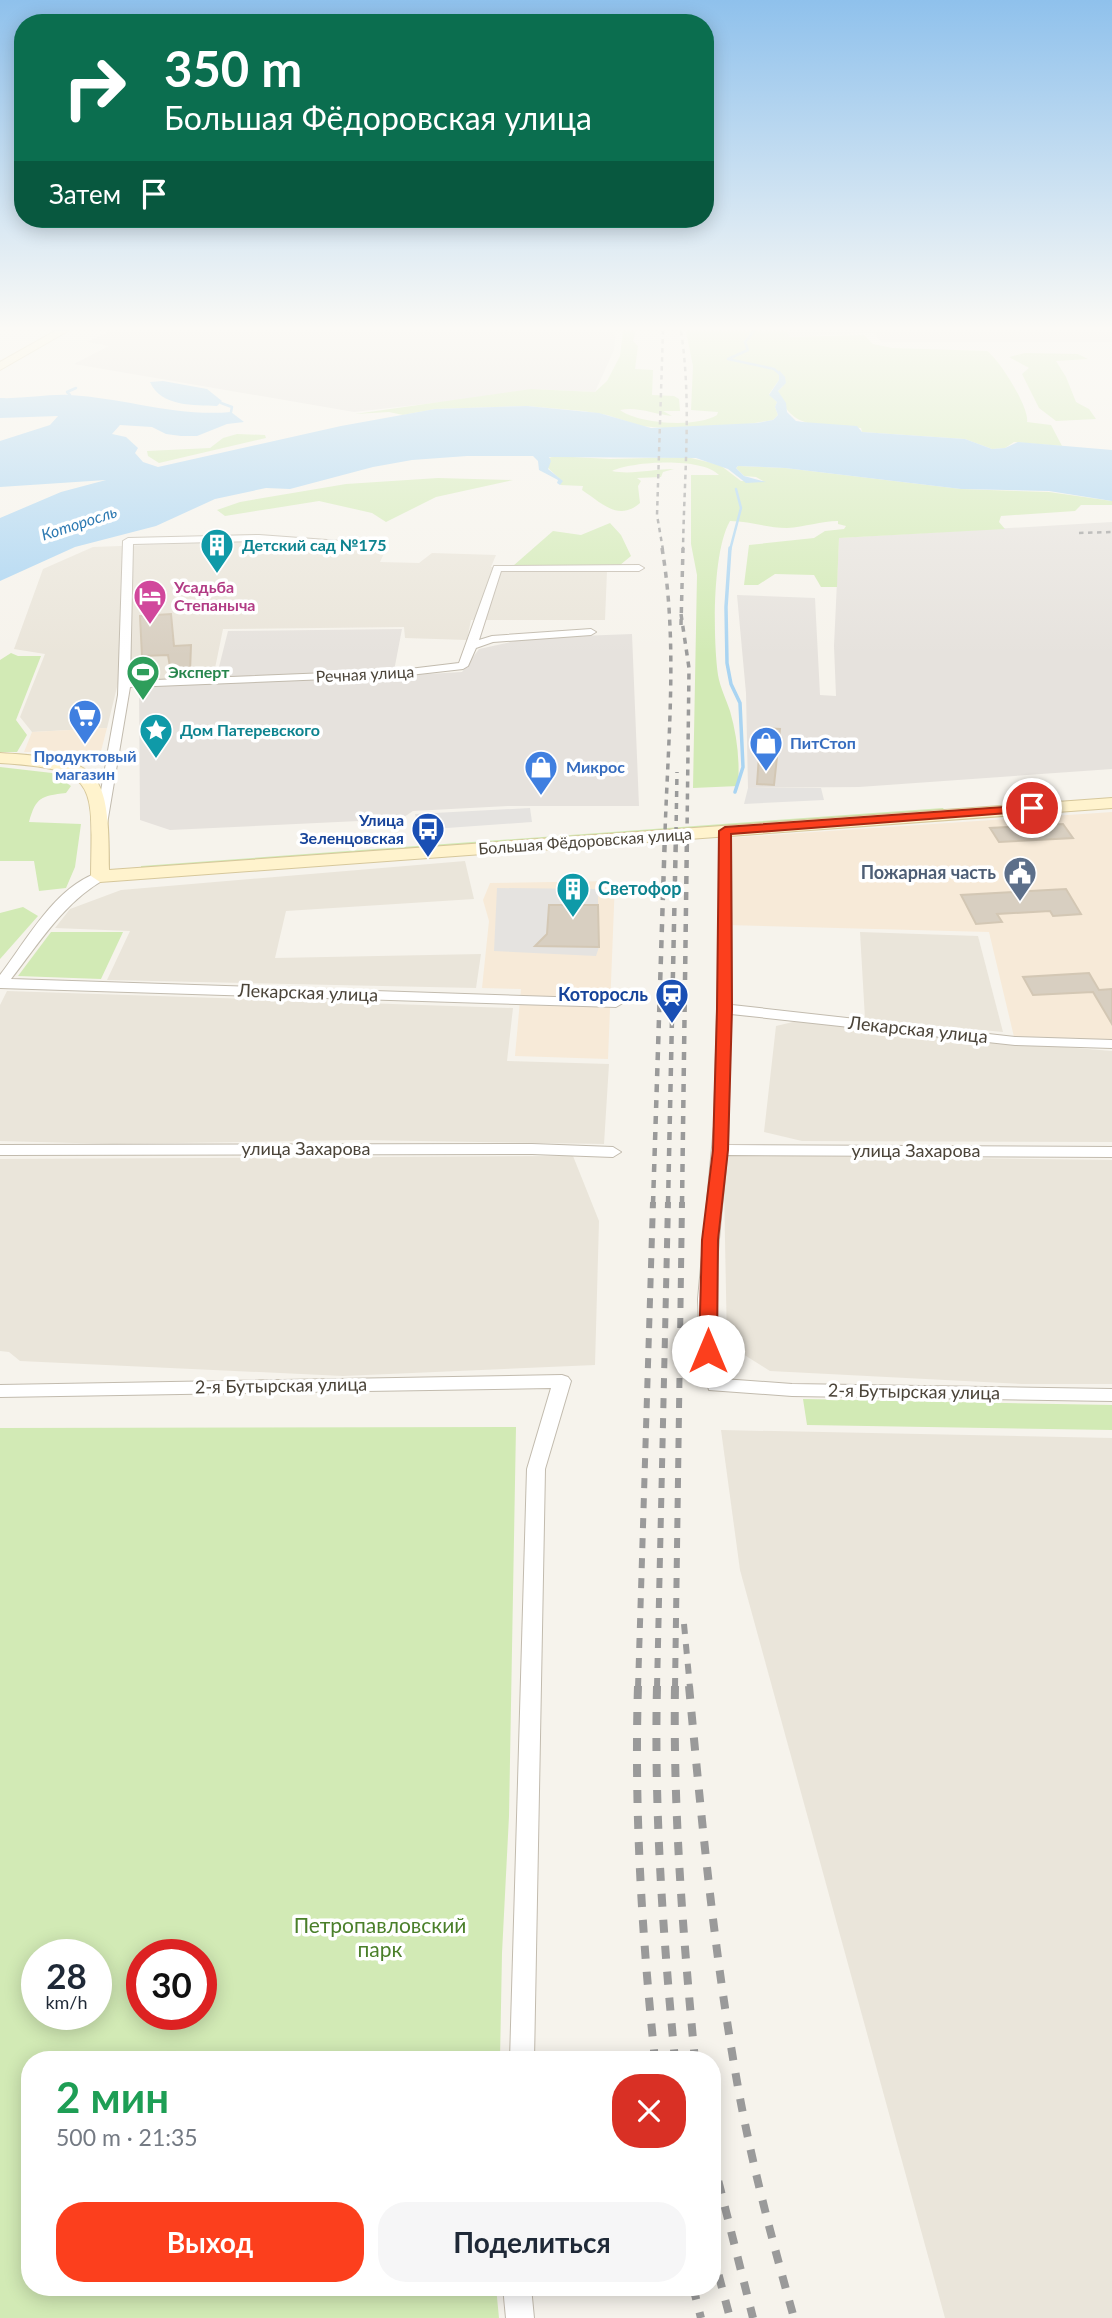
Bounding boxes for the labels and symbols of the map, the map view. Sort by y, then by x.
water label: Которосль [39,501,119,544]
building icon: Детский сад №175 [198,526,236,575]
place label: Детский сад №175 [242,535,386,554]
hotel icon: Усадьба Степаныча [131,577,169,626]
place label: Усадьба Степаныча [173,577,255,614]
sports icon: Эксперт [124,653,162,702]
street label: Речная улица [315,661,415,686]
place label: Эксперт [168,662,230,681]
supermarket icon: Продуктовый магазин [66,697,104,746]
place icon: Дом Патеревского [137,711,175,760]
place label: Дом Патеревского [180,720,320,739]
shop icon: ПитСтоп [747,724,785,773]
place label: ПитСтоп [790,733,856,752]
place label: Продуктовый магазин [33,746,137,783]
shop icon: Микрос [522,748,560,797]
place label: Микрос [566,757,625,776]
pin [1002,778,1062,838]
place label: Улица Зеленцовская [299,810,404,847]
bus stop icon: Улица Зеленцовская [409,810,447,859]
street label: Большая Фёдоровская улица [478,824,692,857]
public building icon: Пожарная часть [1001,854,1039,903]
place label: Пожарная часть [861,861,996,883]
building icon: Светофор [554,870,592,919]
place label: Светофор [598,877,682,899]
station icon: Которосль [653,976,691,1025]
street label: Лекарская улица [237,979,378,1005]
place label: Которосль [558,983,648,1005]
street label: Лекарская улица [846,1011,989,1047]
street label: улица Захарова [241,1137,371,1159]
street label: улица Захарова [851,1139,981,1161]
position arrow [671,1314,745,1388]
street label: 2-я Бутырская улица [195,1372,367,1398]
street label: 2-я Бутырская улица [828,1378,1000,1404]
park label: Петропавловский парк [294,1912,466,1961]
speed limit sign: 30 [126,1939,217,2030]

